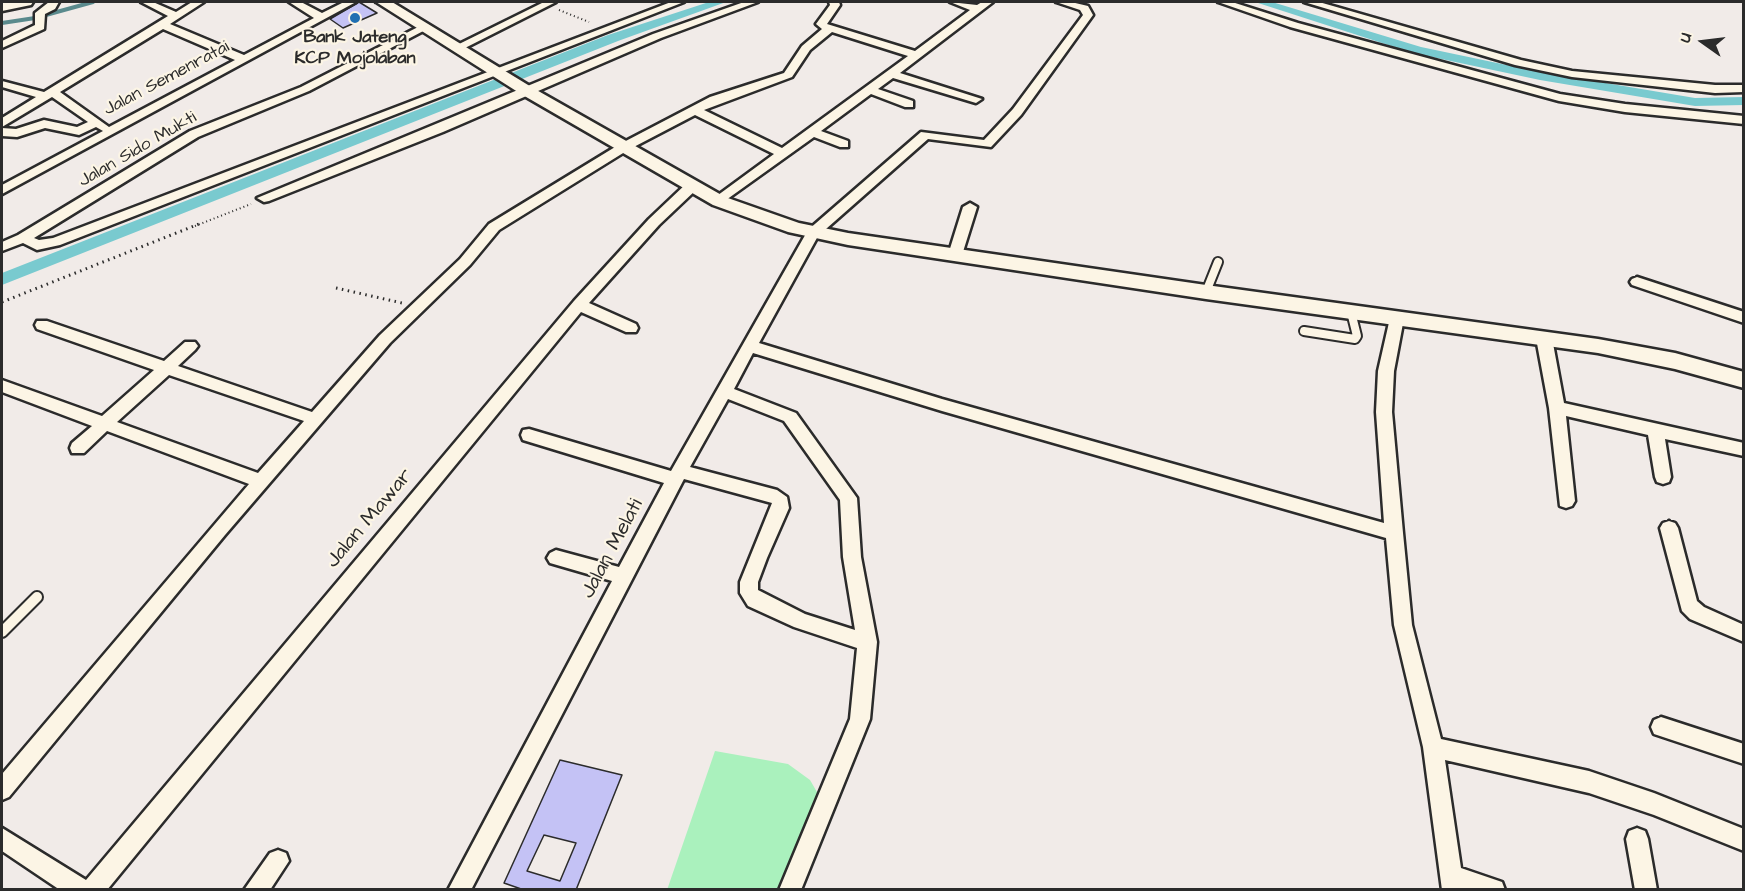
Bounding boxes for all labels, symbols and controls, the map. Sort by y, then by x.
marker: Bank Jateng KCP Mojolaban [348,11,362,25]
north arrow [1673,12,1733,72]
place label: Bank Jateng KCP Mojolaban [295,27,415,70]
text: U [1674,31,1697,45]
street label: Jalan Semenratai [100,37,234,121]
street label: Jalan Sido Mukti [75,107,201,193]
street label: Jalan Mawar [321,464,419,574]
street label: Jalan Melati [576,495,650,603]

